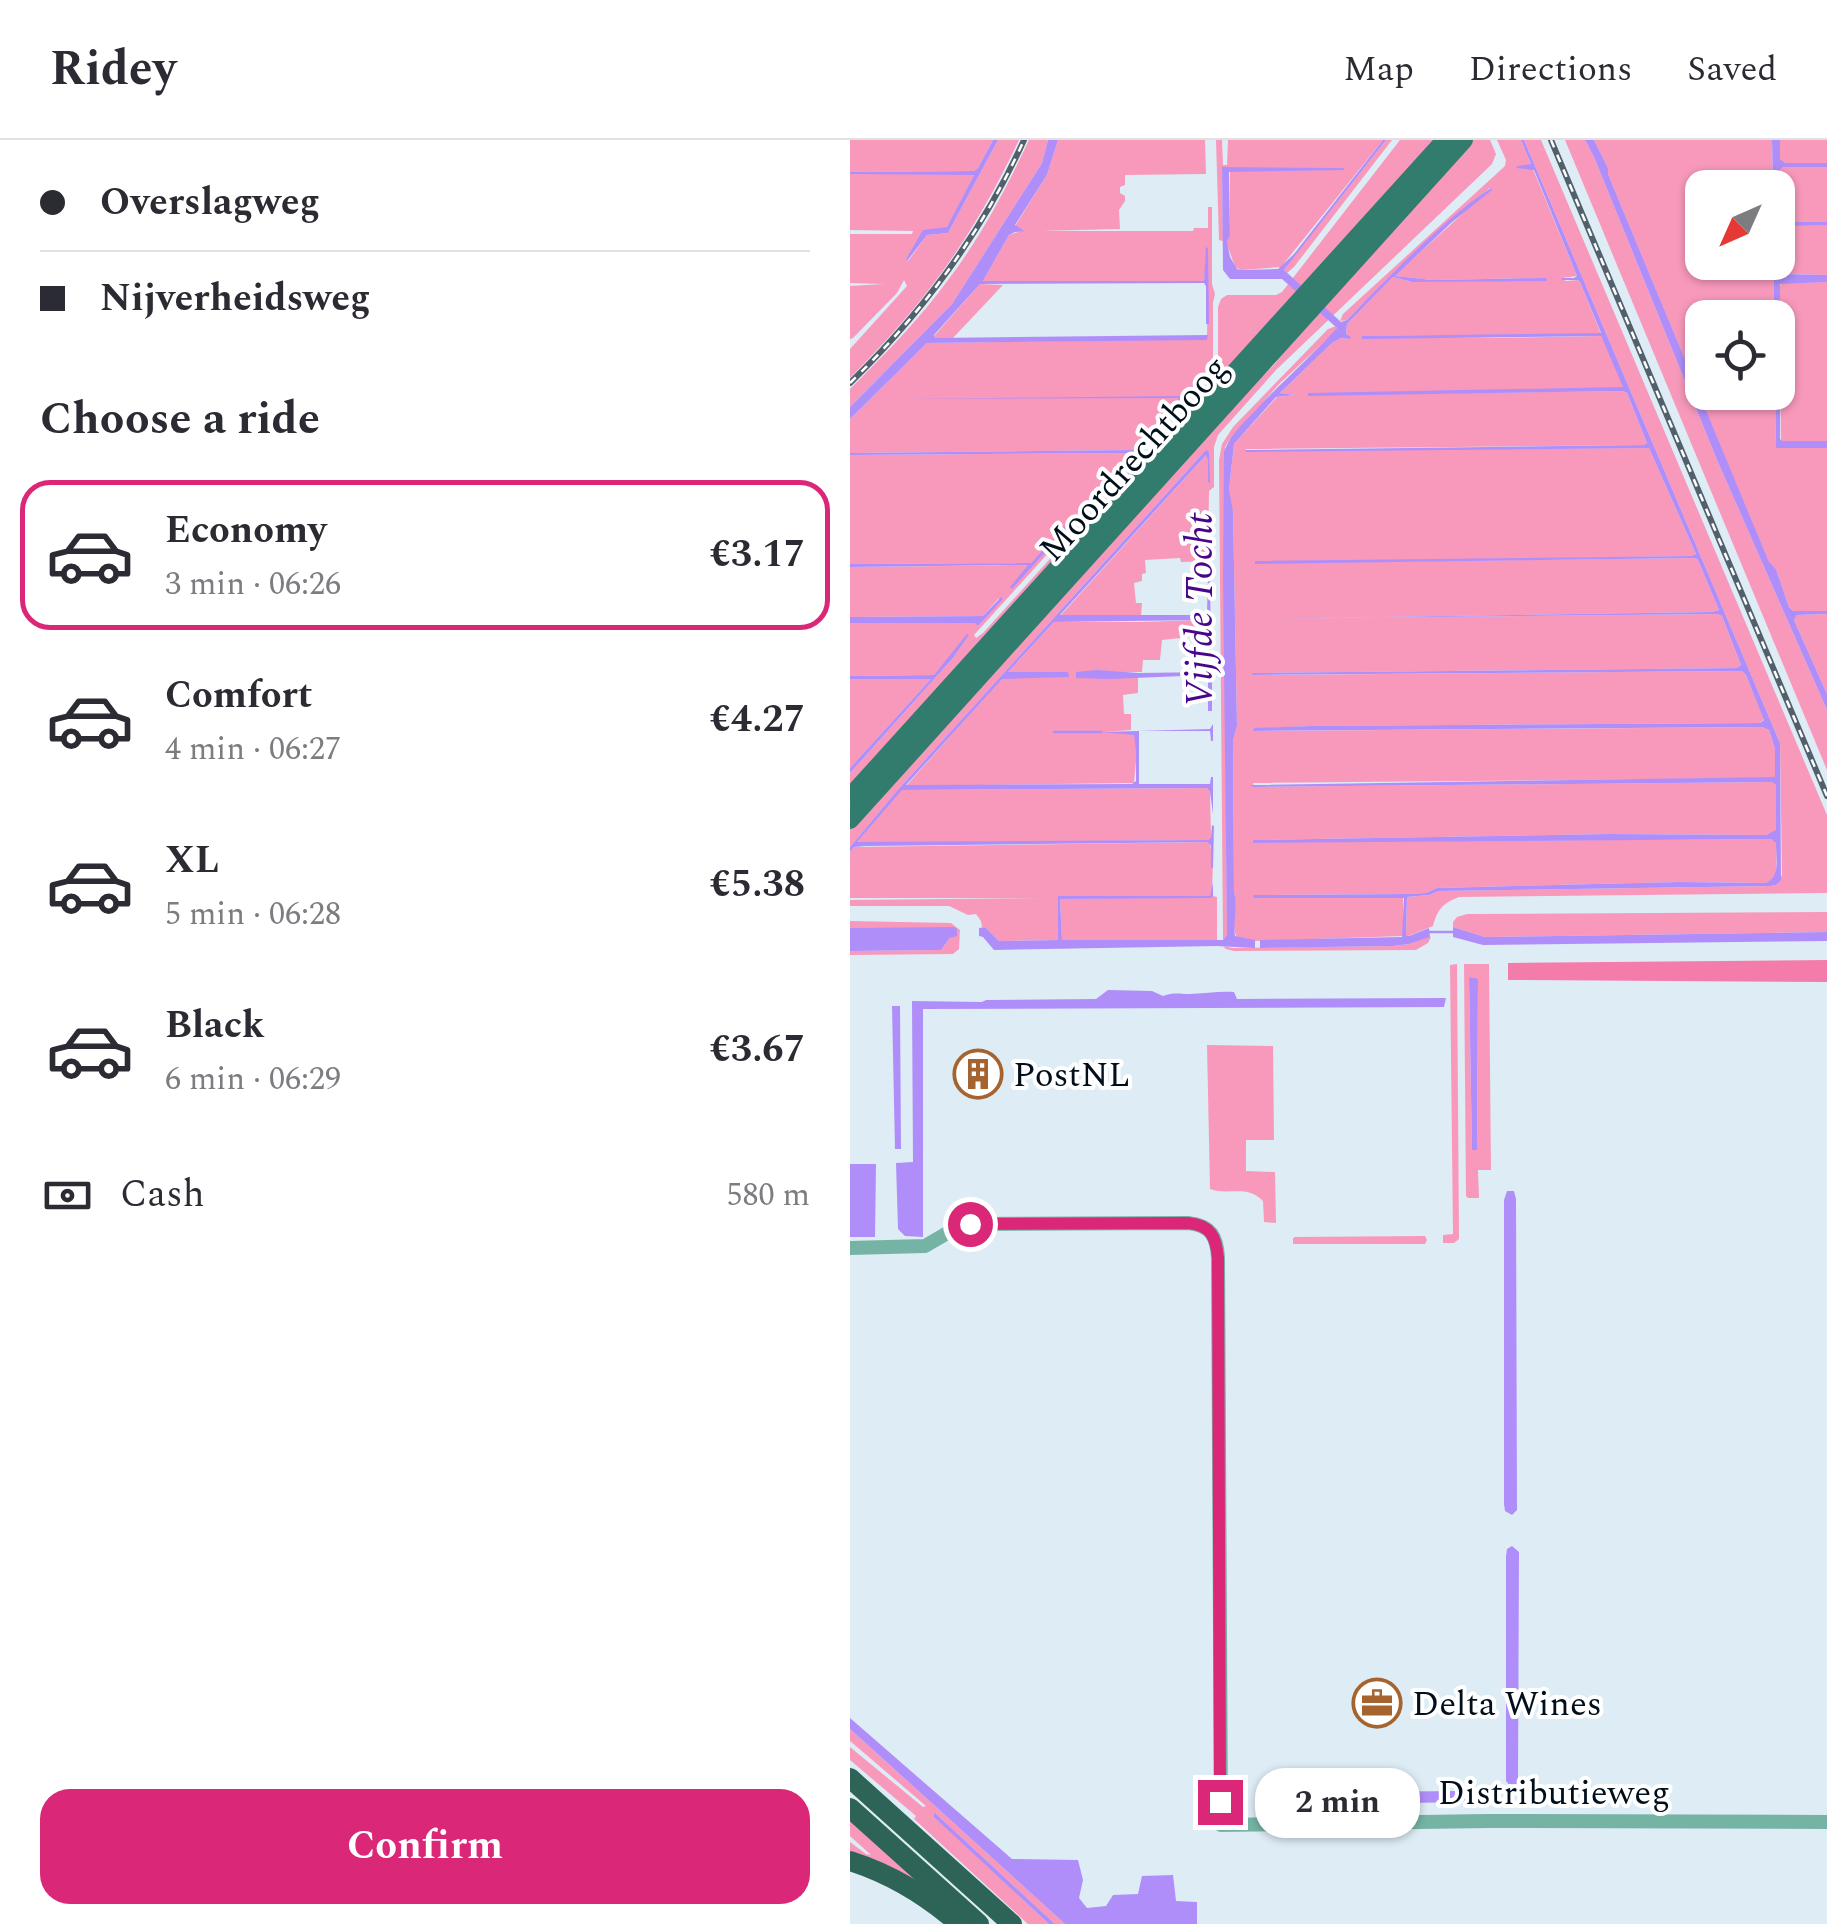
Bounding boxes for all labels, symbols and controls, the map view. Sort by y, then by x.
text: Ridey [50,33,176,106]
text: Map [1343,43,1414,96]
text: Directions [1469,43,1632,96]
text: Saved [1687,43,1777,96]
north arrow [1685,170,1795,280]
map controls [1685,170,1795,410]
text: Overslagweg [100,174,320,232]
text: Nijverheidsweg [100,270,371,328]
button: locate [1685,300,1795,410]
street label: Moordrechtboog [1027,344,1242,574]
text: Choose a ride [40,385,320,454]
text: Economy [165,502,326,560]
icon: car [45,510,135,600]
water label: Vijfde Tocht [1172,512,1230,707]
text: €3.17 [710,526,805,584]
text: 3 min · 06:26 [165,560,341,609]
text: Comfort [165,667,312,725]
icon: car [45,675,135,765]
text: €4.27 [710,691,805,749]
text: 4 min · 06:27 [165,725,341,774]
text: XL [165,832,219,890]
icon: car [45,840,135,930]
text: €5.38 [710,856,805,914]
text: 5 min · 06:28 [165,890,341,939]
text: Black [165,997,265,1055]
icon: car [45,1005,135,1095]
text: €3.67 [710,1021,805,1079]
building icon: PostNL [952,1048,1004,1100]
place label: PostNL [1013,1049,1130,1102]
text: 6 min · 06:29 [165,1055,341,1104]
text: Cash [120,1166,205,1224]
icon: cash [40,1168,95,1223]
text: 580 m [726,1171,810,1220]
route start [948,1202,993,1247]
office icon: Delta Wines [1351,1677,1403,1729]
place label: Delta Wines [1412,1678,1602,1731]
callout: 2 min [1255,1767,1420,1837]
street label: Distributieweg [1438,1767,1670,1820]
text: 2 min [1295,1778,1380,1827]
route end [1198,1780,1243,1825]
button: Confirm [40,1789,810,1904]

